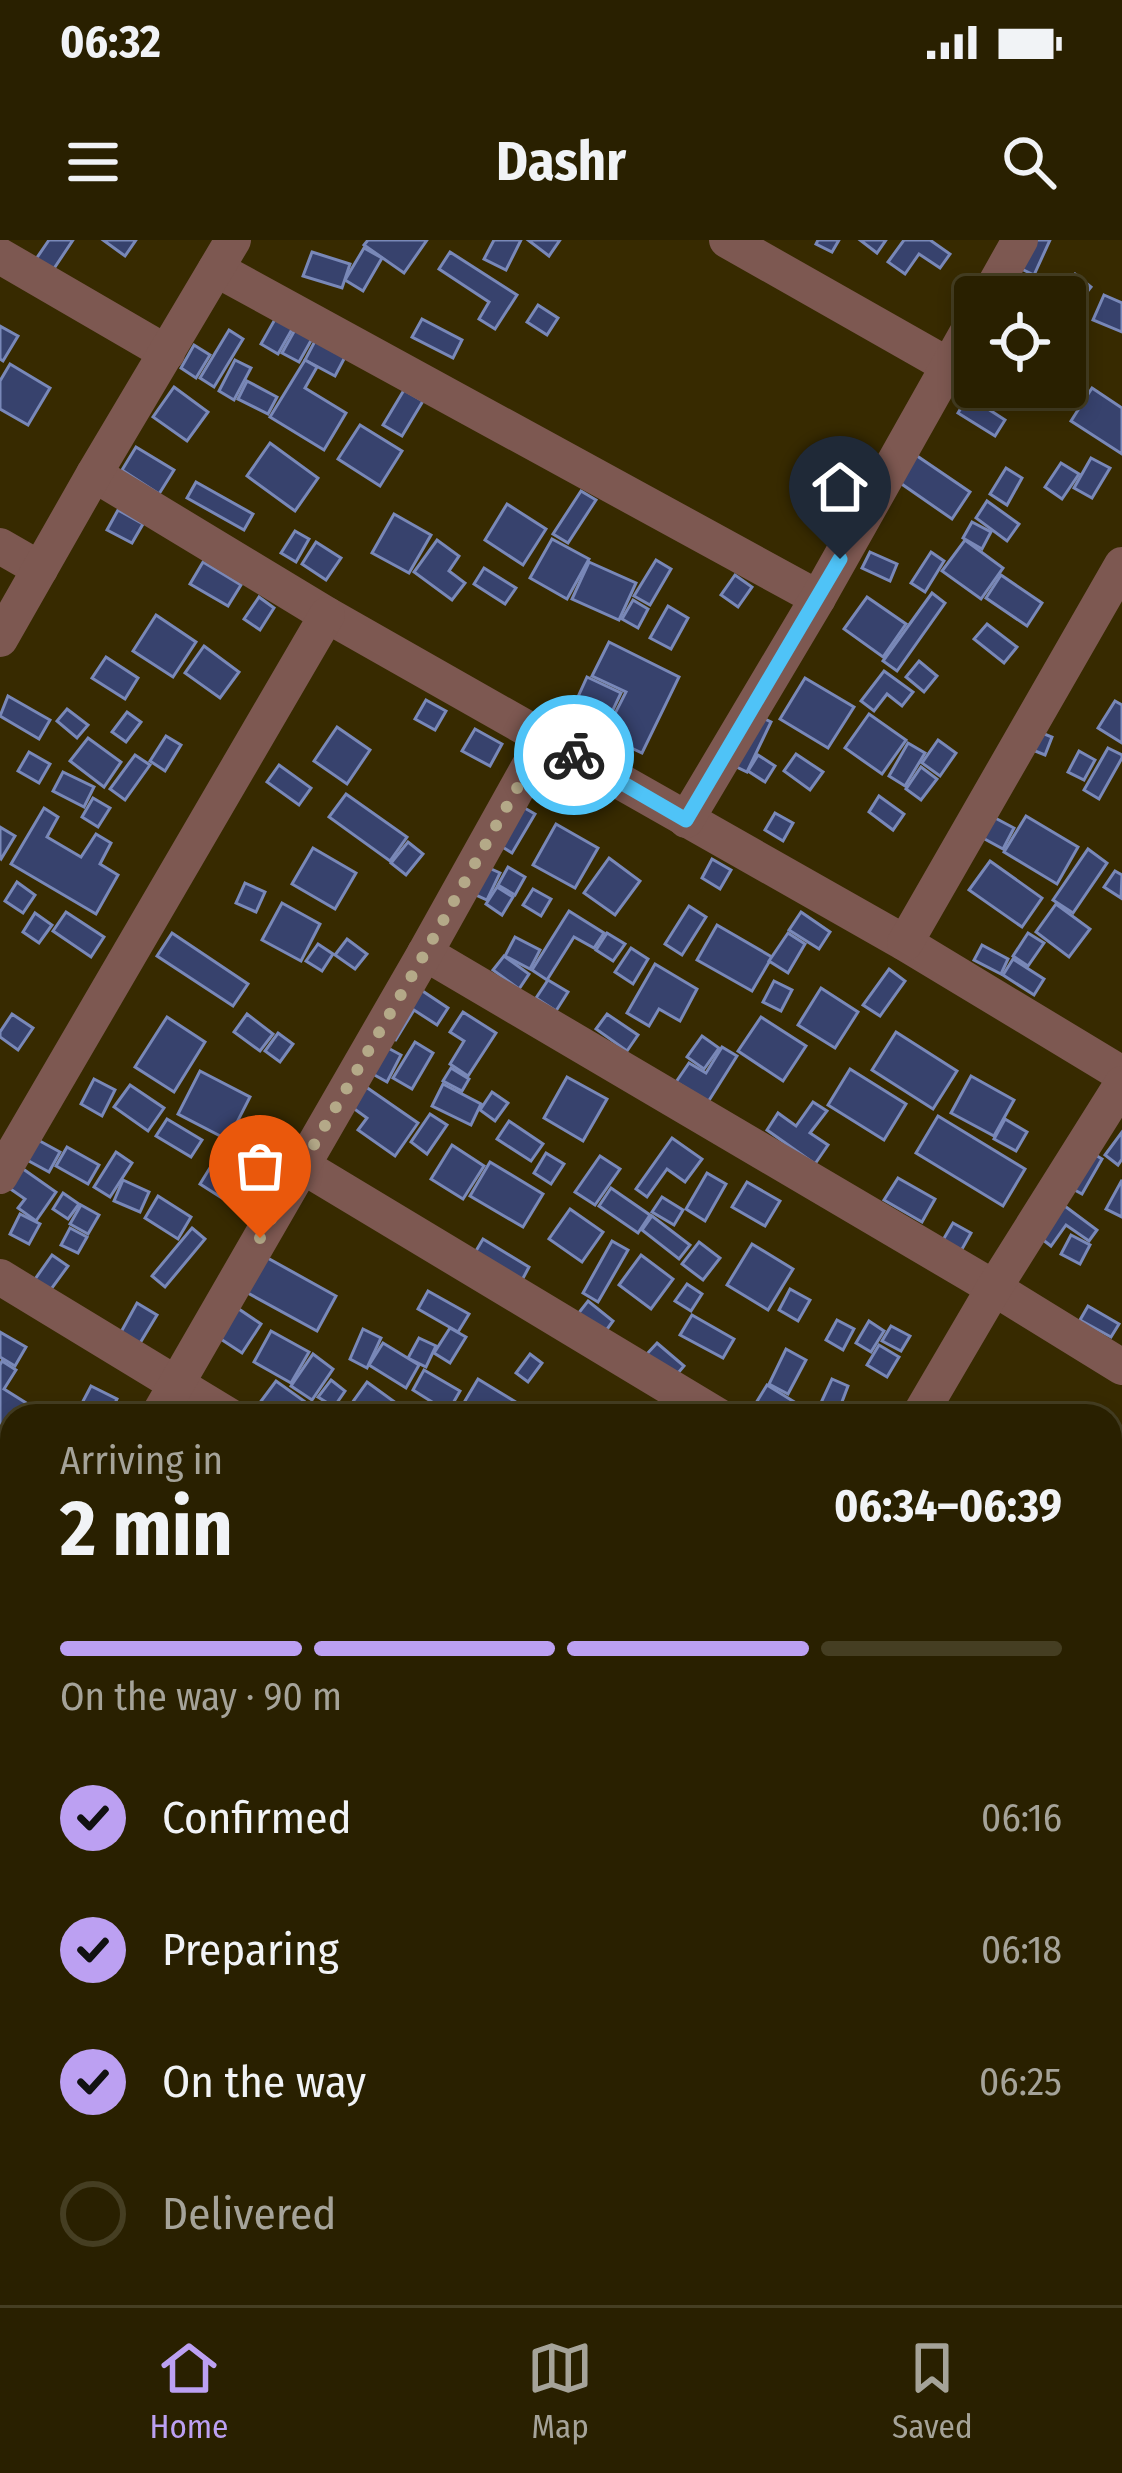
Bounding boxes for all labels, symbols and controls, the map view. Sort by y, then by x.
text: 06:32 [60,15,161,69]
icon: menu [60,129,126,195]
icon: search [996,129,1062,195]
text: Dashr [496,130,626,194]
map controls [954,276,1086,408]
button: locate [954,276,1086,408]
pin [789,436,891,559]
icon: home [807,454,873,520]
courier [514,695,634,815]
icon: bike [541,722,607,788]
pin [209,1115,311,1238]
icon: bag [227,1133,293,1199]
text: Arriving in [60,1438,223,1484]
text: 06:34–06:39 [834,1479,1062,1533]
text: 2 min [60,1482,233,1576]
text: On the way · 90 m [60,1674,342,1720]
icon: check [60,1785,126,1851]
text: Confirmed [162,1791,352,1845]
text: 06:16 [981,1795,1062,1841]
icon: check [60,1917,126,1983]
text: Preparing [162,1923,339,1977]
text: 06:18 [981,1927,1062,1973]
icon: check [60,2049,126,2115]
text: On the way [162,2055,366,2109]
text: 06:25 [979,2059,1062,2105]
text: Delivered [162,2187,336,2241]
tab: Home [149,2335,228,2447]
tab: Map [527,2335,593,2447]
tab: Saved [892,2335,973,2447]

